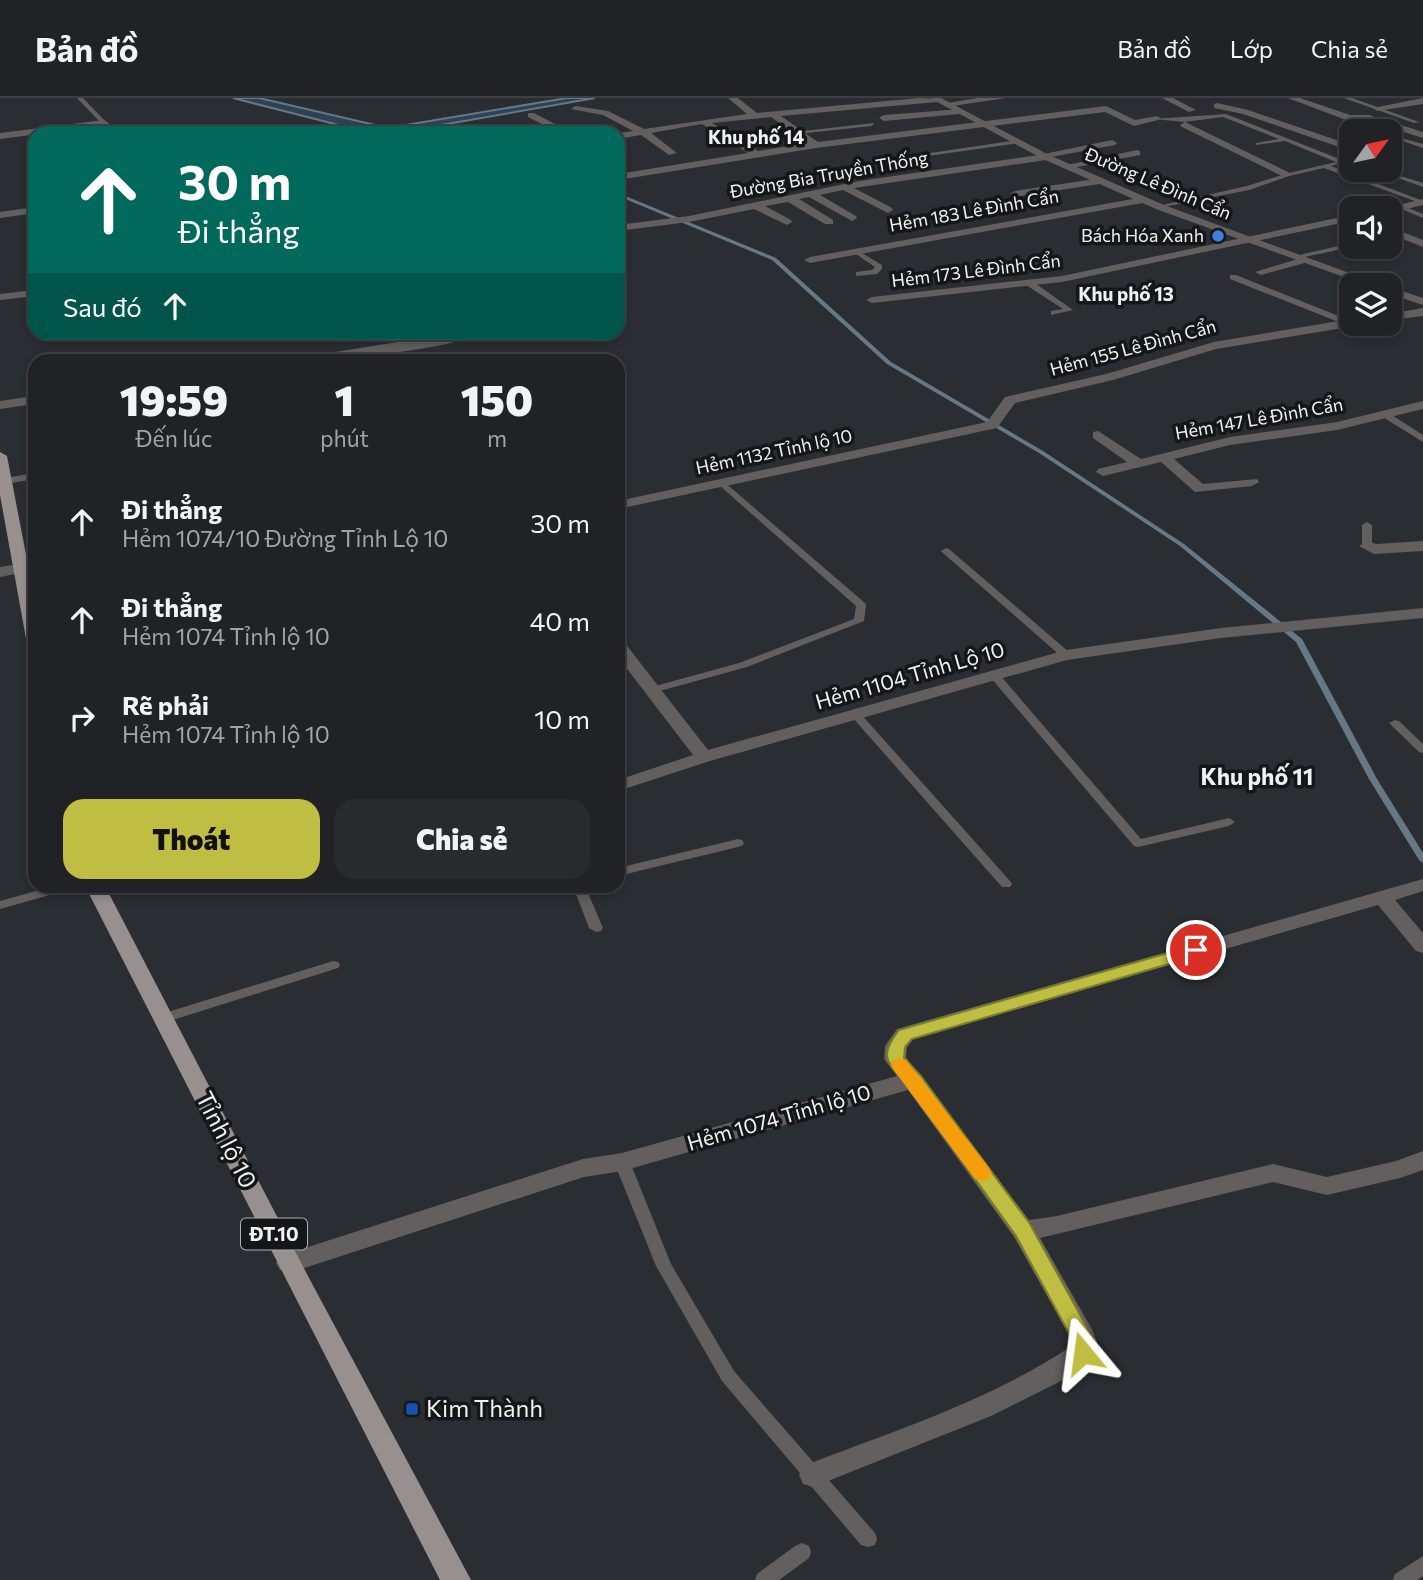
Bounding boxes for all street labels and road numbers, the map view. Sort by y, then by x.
street label: Đường Lê Đình Cẩn [1081,142,1235,224]
street label: Đường Bia Truyền Thống [727,146,930,202]
street label: Hẻm 183 Lê Đình Cẩn [887,184,1060,236]
street label: Hẻm 173 Lê Đình Cẩn [890,249,1062,291]
street label: Hẻm 155 Lê Đình Cẩn [1047,314,1218,380]
street label: Hẻm 147 Lê Đình Cẩn [1173,392,1345,444]
street label: Hẻm 1132 Tỉnh lộ 10 [693,424,854,478]
street label: Hẻm 1104 Tỉnh Lộ 10 [812,636,1007,714]
street label: Hẻm 1074 Tỉnh lộ 10 [684,1078,873,1155]
street label: Tỉnh lộ 10 [191,1086,264,1193]
road number: ĐT.10 [241,1218,307,1250]

